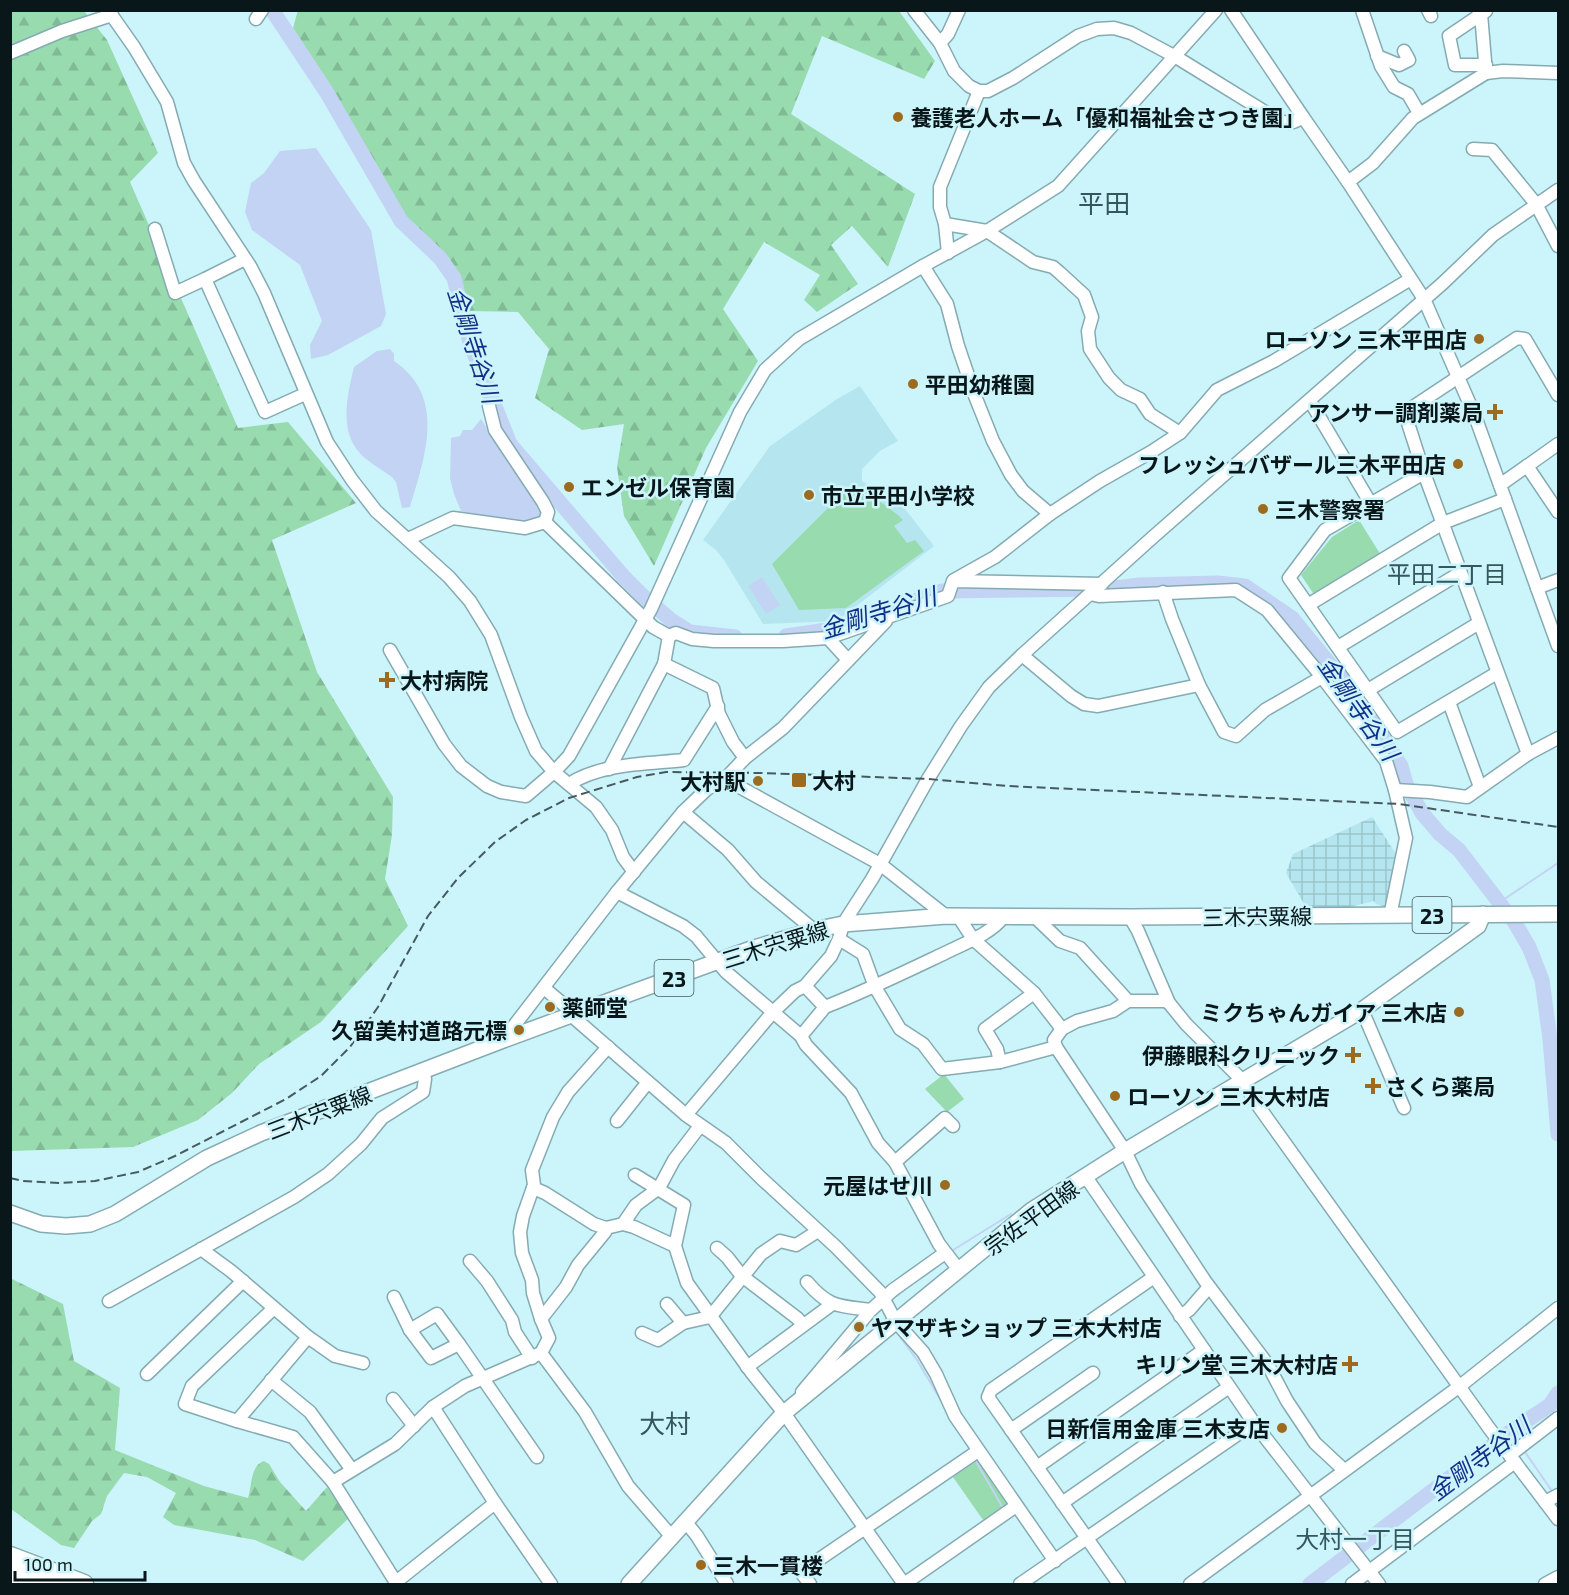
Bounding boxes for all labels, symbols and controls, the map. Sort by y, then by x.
place label: 養護老人ホーム「優和福祉会さつき園」 [910,104,1305,130]
marker: 養護老人ホーム「優和福祉会さつき園」 [891,110,905,124]
district label: 平田 [1078,187,1130,218]
water label: 金剛寺谷川 [443,283,508,409]
place label: ローソン 三木平田店 [1264,326,1467,352]
marker: ローソン 三木平田店 [1472,332,1486,346]
place label: 平田幼稚園 [925,371,1035,397]
marker: 平田幼稚園 [906,377,920,391]
place label: アンサー調剤薬局 [1308,399,1483,425]
marker: アンサー調剤薬局 [1488,405,1502,419]
place label: フレッシュバザール三木平田店 [1138,451,1446,477]
marker: フレッシュバザール三木平田店 [1451,457,1465,471]
place label: エンゼル保育園 [581,474,735,500]
marker: エンゼル保育園 [562,480,576,494]
place label: 市立平田小学校 [821,482,975,508]
marker: 市立平田小学校 [802,488,816,502]
place label: 三木警察署 [1275,496,1385,522]
marker: 三木警察署 [1256,502,1270,516]
district label: 平田二丁目 [1387,559,1507,588]
water label: 金剛寺谷川 [816,580,942,643]
water label: 金剛寺谷川 [1313,651,1407,768]
place label: 大村病院 [400,667,488,693]
marker: 大村病院 [378,671,396,689]
place label: 大村 [812,767,856,793]
place label: 大村駅 [680,768,746,794]
marker: 大村 [790,771,808,789]
marker: 大村駅 [751,774,765,788]
road number: 23 [1412,897,1452,933]
street label: 三木宍粟線 [1202,902,1312,930]
street label: 三木宍粟線 [719,915,831,973]
road number: 23 [654,960,694,996]
place label: 薬師堂 [562,994,628,1020]
place label: ミクちゃんガイア 三木店 [1200,999,1447,1025]
marker: 薬師堂 [543,1000,557,1014]
marker: ミクちゃんガイア 三木店 [1452,1005,1466,1019]
place label: 久留美村道路元標 [331,1017,507,1043]
marker: 久留美村道路元標 [512,1023,526,1037]
place label: 伊藤眼科クリニック [1142,1042,1340,1068]
marker: 伊藤眼科クリニック [1344,1046,1362,1064]
place label: さくら薬局 [1385,1073,1495,1099]
marker: さくら薬局 [1366,1079,1380,1093]
street label: 三木宍粟線 [263,1080,375,1144]
place label: ローソン 三木大村店 [1127,1083,1330,1109]
marker: ローソン 三木大村店 [1108,1089,1122,1103]
place label: 元屋はせ川 [823,1172,933,1198]
street label: 宗佐平田線 [979,1174,1083,1260]
marker: 元屋はせ川 [938,1178,952,1192]
place label: ヤマザキショップ 三木大村店 [871,1314,1162,1340]
marker: ヤマザキショップ 三木大村店 [852,1320,866,1334]
place label: キリン堂 三木大村店 [1135,1351,1338,1377]
marker: キリン堂 三木大村店 [1343,1357,1357,1371]
district label: 大村 [639,1407,691,1438]
water label: 金剛寺谷川 [1422,1409,1538,1506]
place label: 日新信用金庫 三木支店 [1045,1415,1270,1441]
marker: 日新信用金庫 三木支店 [1275,1421,1289,1435]
district label: 大村一丁目 [1295,1524,1415,1553]
scale bar [15,1544,146,1582]
place label: 三木一貫楼 [713,1552,823,1578]
text: 100 m [24,1553,73,1575]
marker: 三木一貫楼 [694,1558,708,1572]

